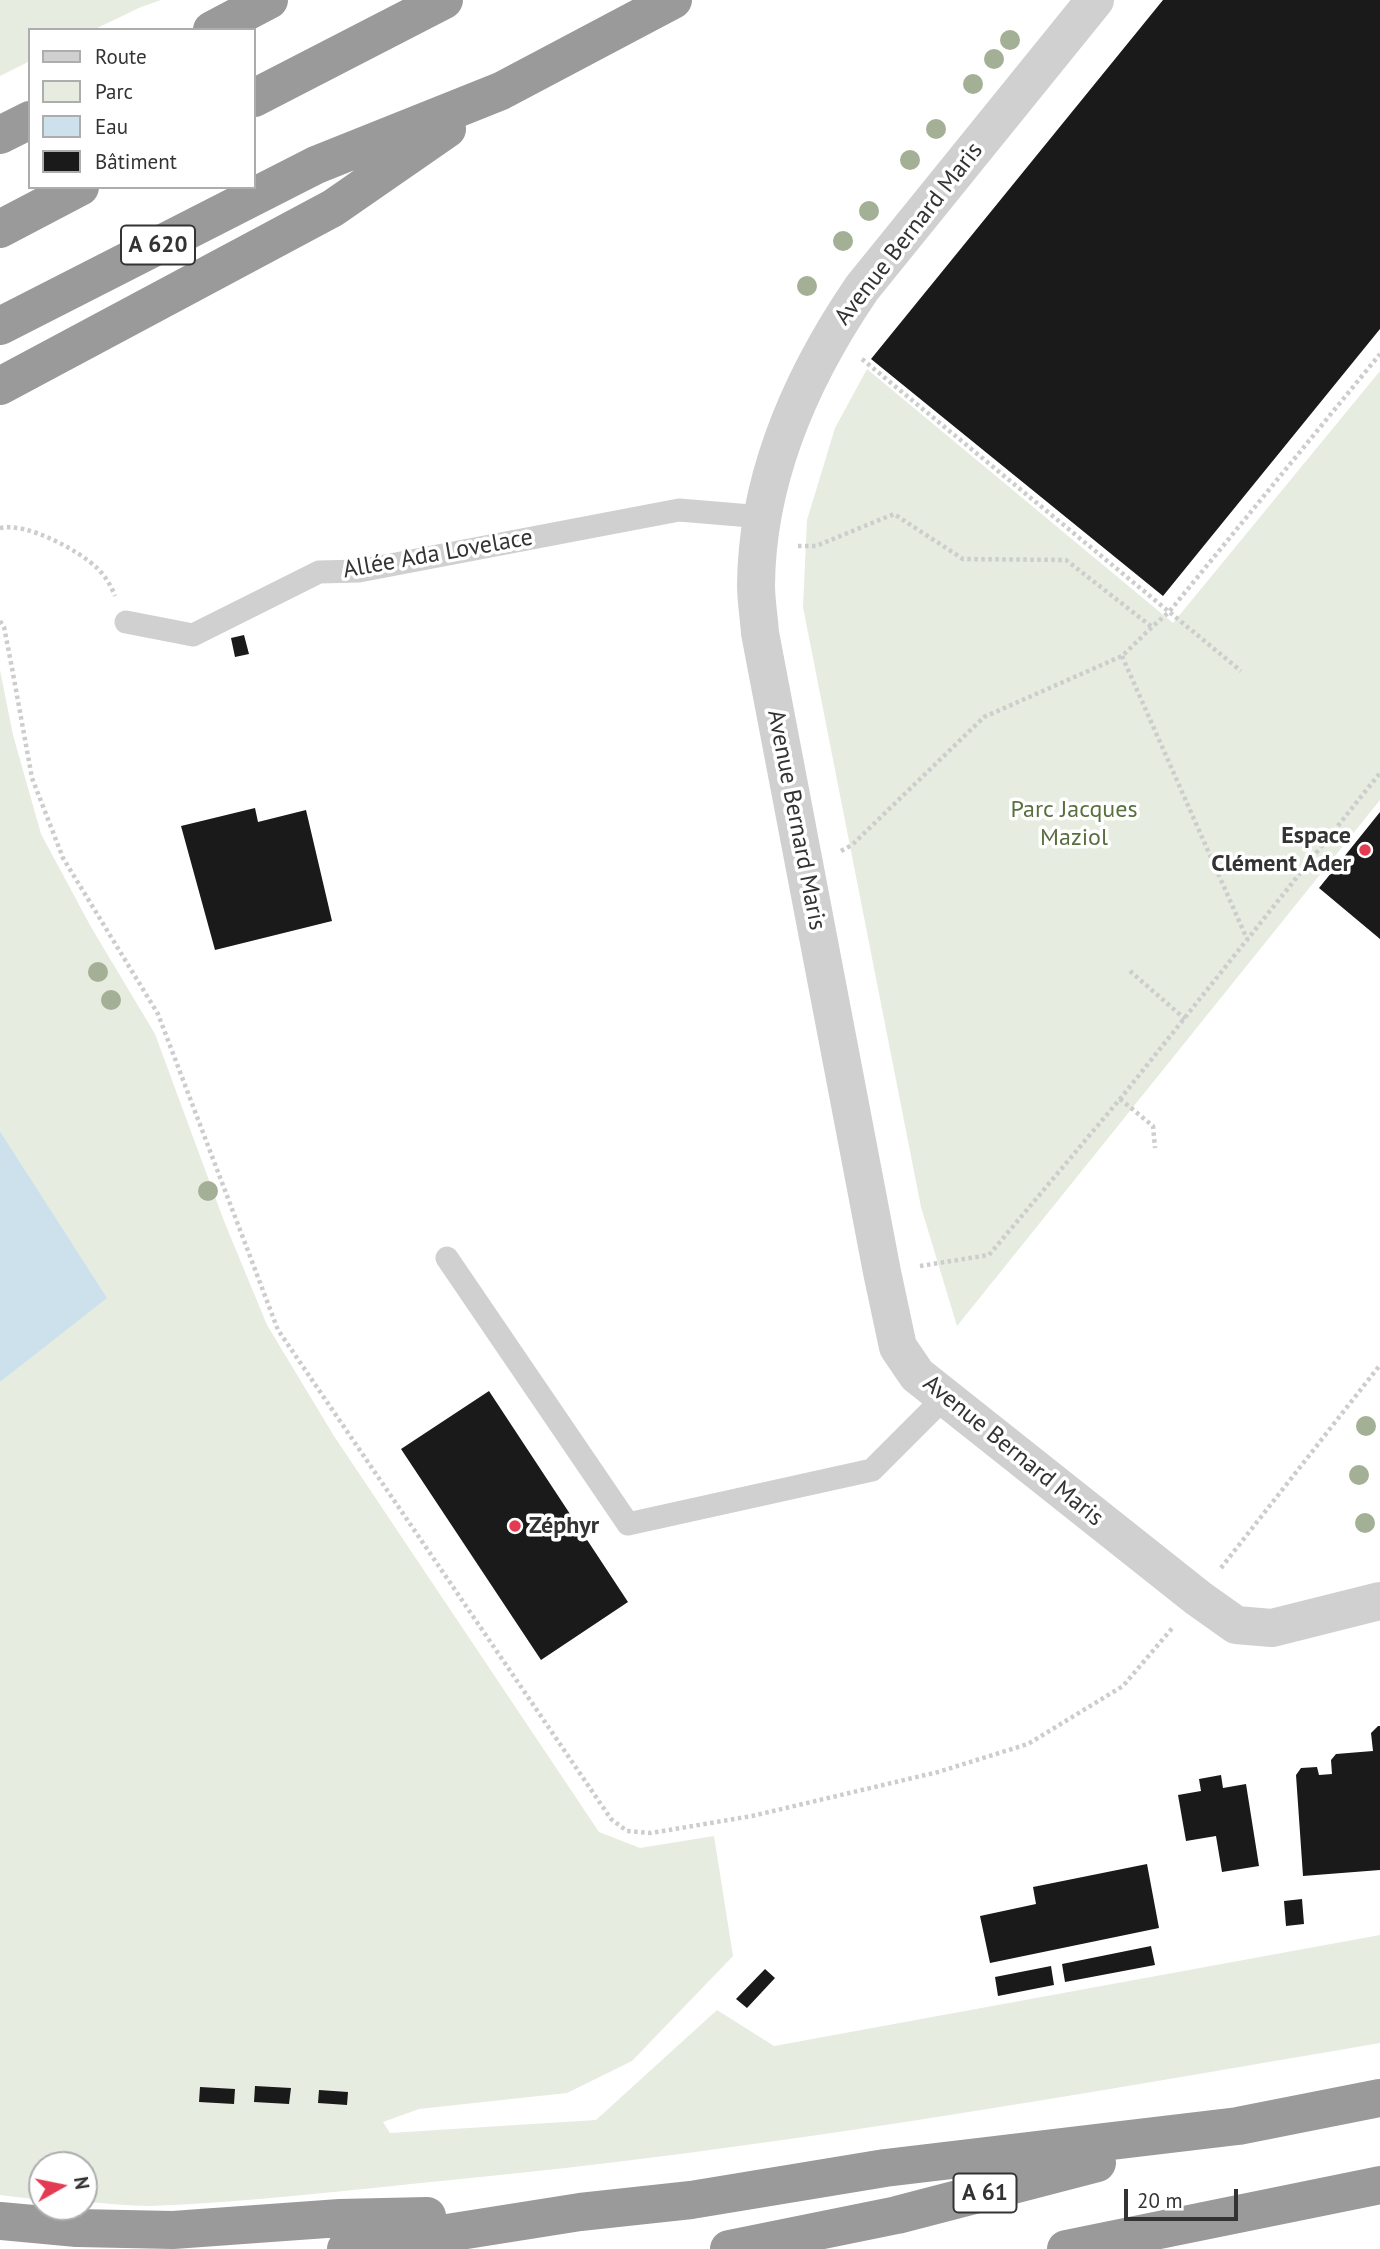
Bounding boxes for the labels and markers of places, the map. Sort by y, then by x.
place label: Espace Clément Ader [1211,822,1351,878]
marker: Espace Clément Ader [1357,842,1373,858]
place label: Zéphyr [529,1512,599,1540]
marker: Zéphyr [507,1518,523,1534]

